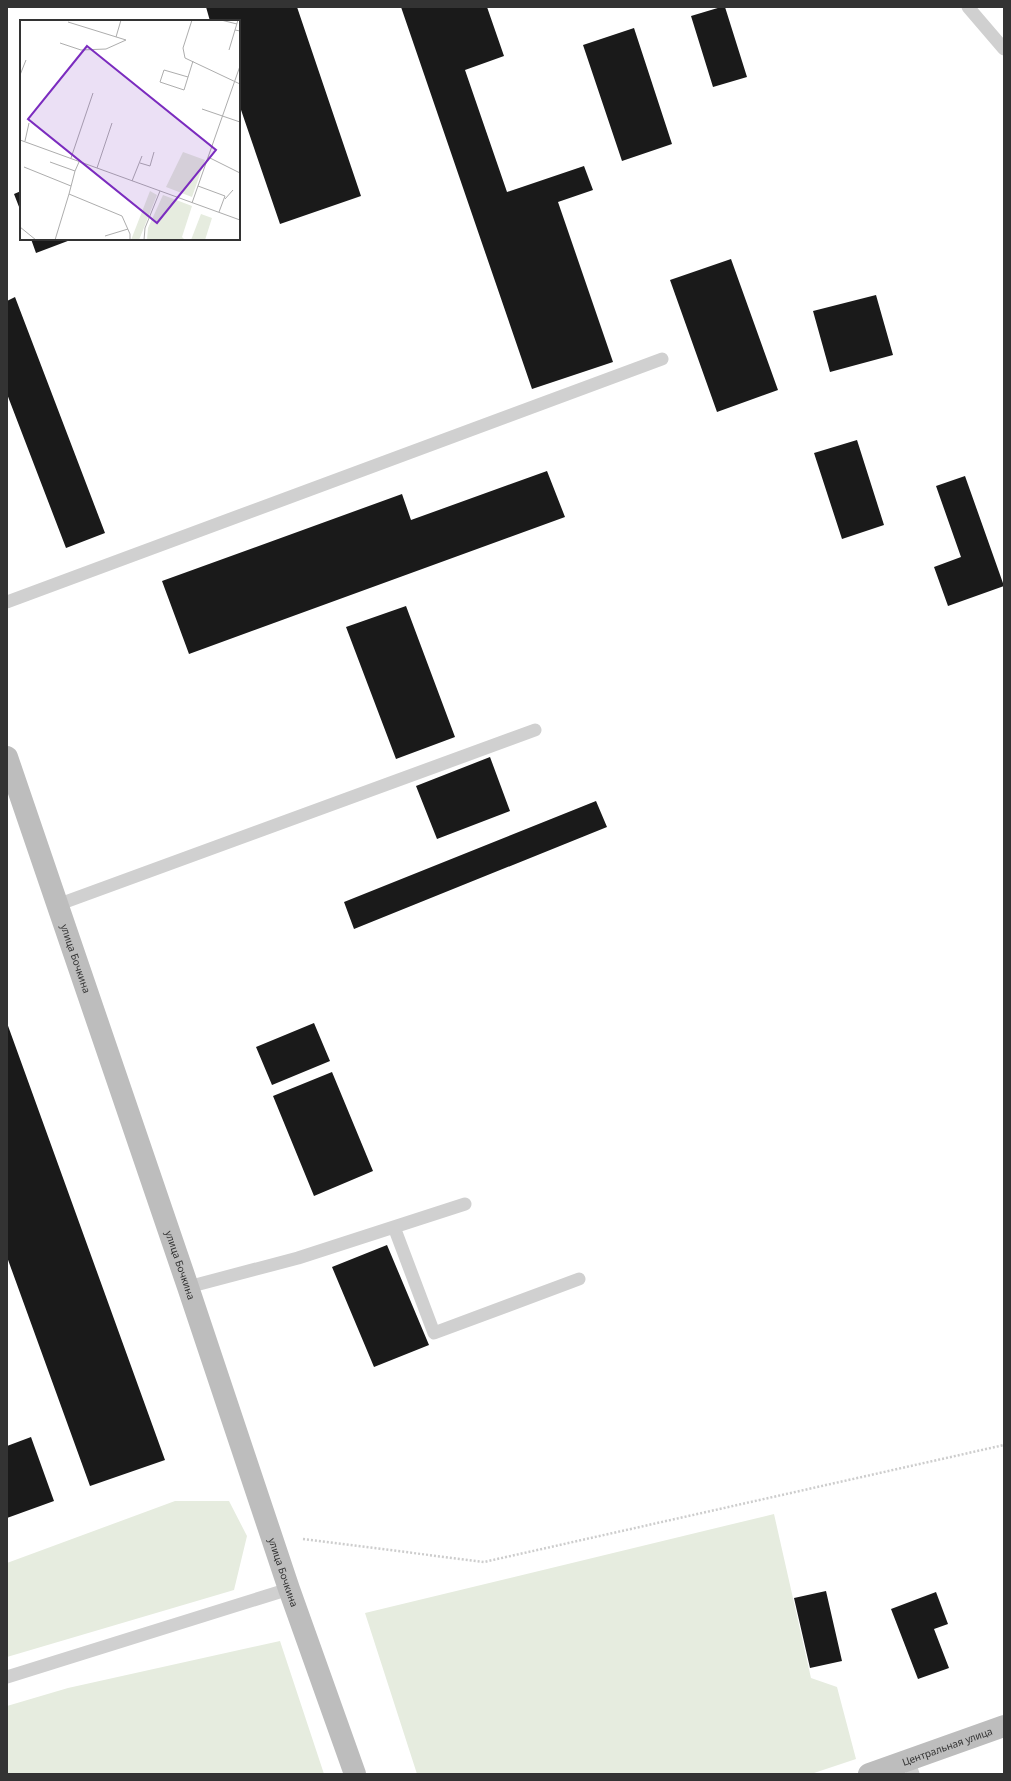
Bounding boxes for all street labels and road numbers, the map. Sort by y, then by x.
street label: улица Бочкина [58,922,94,995]
street label: улица Бочкина [162,1229,199,1302]
street label: улица Бочкина [265,1536,302,1609]
street label: Центральная улица [900,1724,994,1769]

